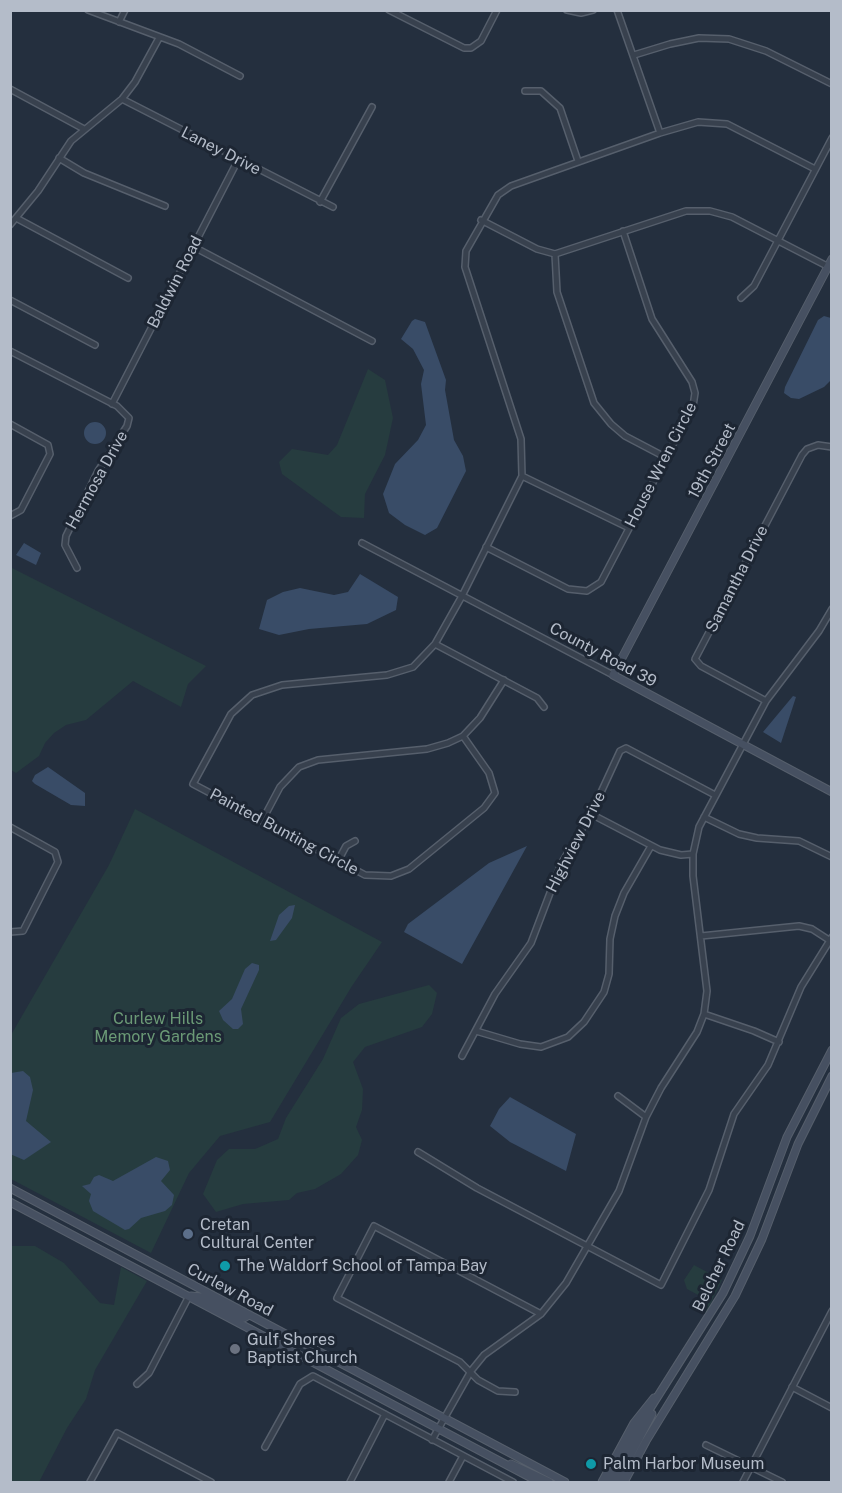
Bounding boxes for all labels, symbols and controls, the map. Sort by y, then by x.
street label: Laney Drive [178,123,264,179]
street label: Baldwin Road [143,233,207,331]
street label: House Wren Circle [621,399,701,531]
street label: 19th Street [684,420,740,502]
street label: Hermosa Drive [62,427,132,533]
street label: Samantha Drive [702,522,772,636]
street label: County Road 39 [546,619,660,691]
street label: Painted Bunting Circle [206,785,362,879]
street label: Highview Drive [542,788,610,896]
park label: Curlew Hills Memory Gardens [94,1009,222,1047]
place label: Cretan Cultural Center [200,1215,314,1253]
street label: Belcher Road [689,1217,749,1315]
marker: Cretan Cultural Center [181,1227,195,1241]
place label: The Waldorf School of Tampa Bay [237,1256,487,1276]
street label: Curlew Road [184,1259,276,1321]
marker: The Waldorf School of Tampa Bay [218,1259,232,1273]
place label: Gulf Shores Baptist Church [247,1330,358,1368]
marker: Gulf Shores Baptist Church [228,1342,242,1356]
place label: Palm Harbor Museum [603,1454,764,1474]
marker: Palm Harbor Museum [584,1457,598,1471]

